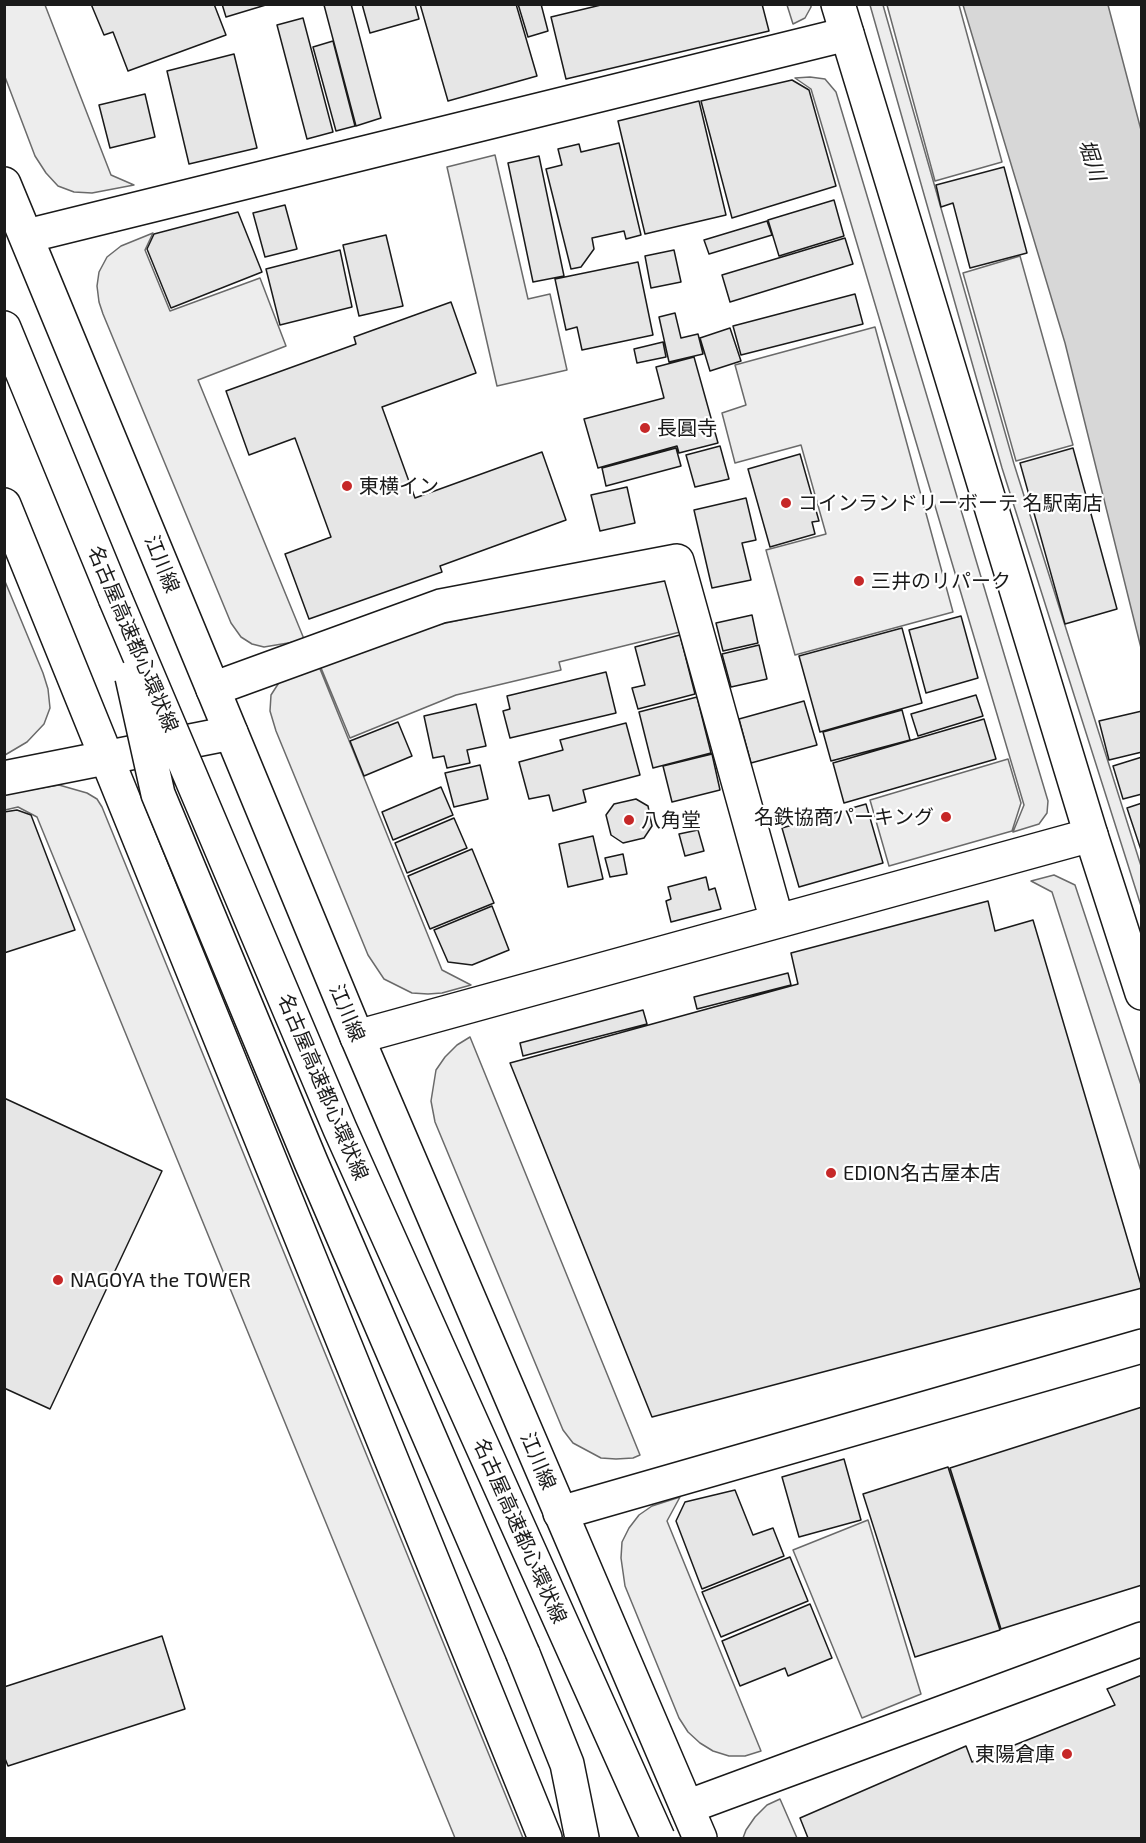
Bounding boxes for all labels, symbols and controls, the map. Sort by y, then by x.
water label: 堀川 [1074,136,1110,184]
place label: 長圓寺 [657,416,717,440]
marker: 長圓寺 [638,421,652,435]
place label: 東横イン [359,474,439,498]
marker: 東横イン [340,479,354,493]
place label: コインランドリーボーテ 名駅南店 [798,491,1102,515]
marker: コインランドリーボーテ 名駅南店 [779,496,793,510]
street label: 江川線 [140,532,184,596]
street label: 名古屋高速都心環状線 [83,542,183,736]
place label: 三井のリパーク [871,569,1011,593]
marker: 三井のリパーク [852,574,866,588]
place label: 名鉄協商パーキング [754,805,934,829]
place label: 八角堂 [641,808,701,832]
marker: 名鉄協商パーキング [939,810,953,824]
marker: 八角堂 [622,813,636,827]
street label: 江川線 [324,981,370,1045]
street label: 名古屋高速都心環状線 [273,990,373,1184]
place label: EDION名古屋本店 [843,1161,1000,1185]
marker: EDION名古屋本店 [824,1166,838,1180]
place label: NAGOYA the TOWER [70,1268,251,1292]
marker: NAGOYA the TOWER [51,1273,65,1287]
street label: 江川線 [515,1429,561,1493]
street label: 名古屋高速都心環状線 [468,1435,572,1627]
place label: 東陽倉庫 [975,1742,1055,1766]
marker: 東陽倉庫 [1060,1747,1074,1761]

